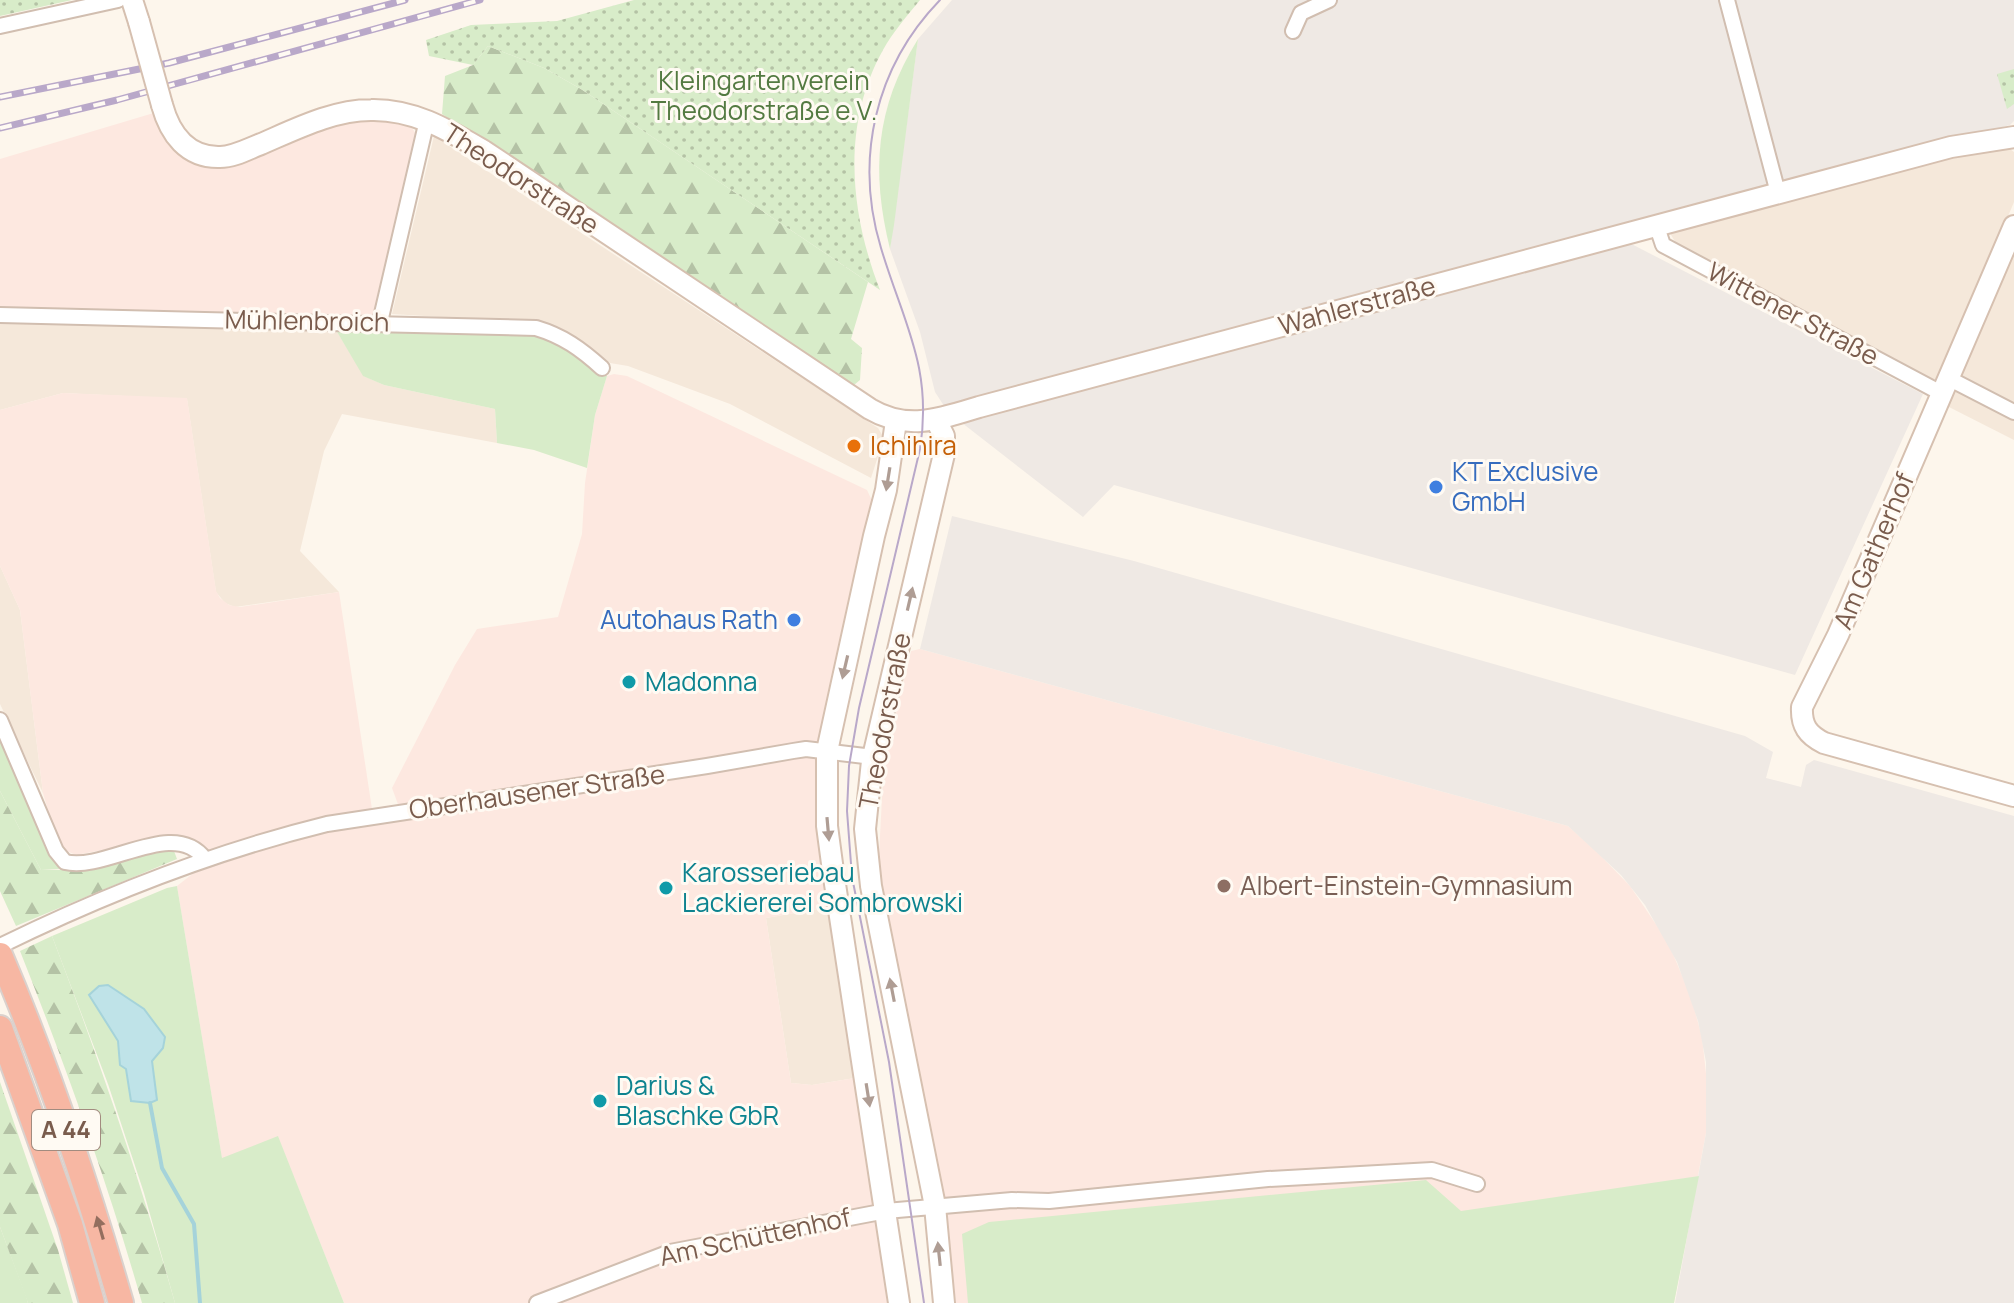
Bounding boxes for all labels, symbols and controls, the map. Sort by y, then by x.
park label: Kleingartenverein Theodorstraße e.V. [651,62,877,128]
street label: Theodorstraße [437,114,607,242]
street label: Wittener Straße [1701,253,1886,374]
street label: Wahlerstraße [1274,267,1439,343]
street label: Mühlenbroich [224,301,390,339]
place label: Ichihira [870,427,957,463]
marker: Ichihira [845,437,863,455]
place label: KT Exclusive GmbH [1452,453,1598,519]
one-way arrow [881,467,894,492]
street label: Am Gatherhof [1824,467,1922,634]
marker: KT Exclusive GmbH [1427,478,1445,496]
one-way arrow [904,586,917,611]
place label: Autohaus Rath [600,601,778,637]
marker: Autohaus Rath [785,611,803,629]
street label: Theodorstraße [849,629,919,812]
one-way arrow [838,654,851,679]
place label: Madonna [645,663,757,699]
marker: Madonna [620,673,638,691]
street label: Oberhausener Straße [407,755,667,827]
one-way arrow [822,817,835,842]
place label: Karosseriebau Lackiererei Sombrowski [682,854,963,920]
place label: Albert-Einstein-Gymnasium [1240,867,1573,903]
marker: Albert-Einstein-Gymnasium [1215,877,1233,895]
marker: Karosseriebau Lackiererei Sombrowski [657,879,675,897]
one-way arrow [885,977,898,1002]
place label: Darius & Blaschke GbR [616,1067,779,1133]
one-way arrow [863,1083,875,1108]
marker: Darius & Blaschke GbR [591,1092,609,1110]
road number: A 44 [32,1110,100,1150]
street label: Am Schüttenhof [656,1198,854,1274]
one-way arrow [93,1216,106,1240]
one-way arrow [932,1242,945,1267]

